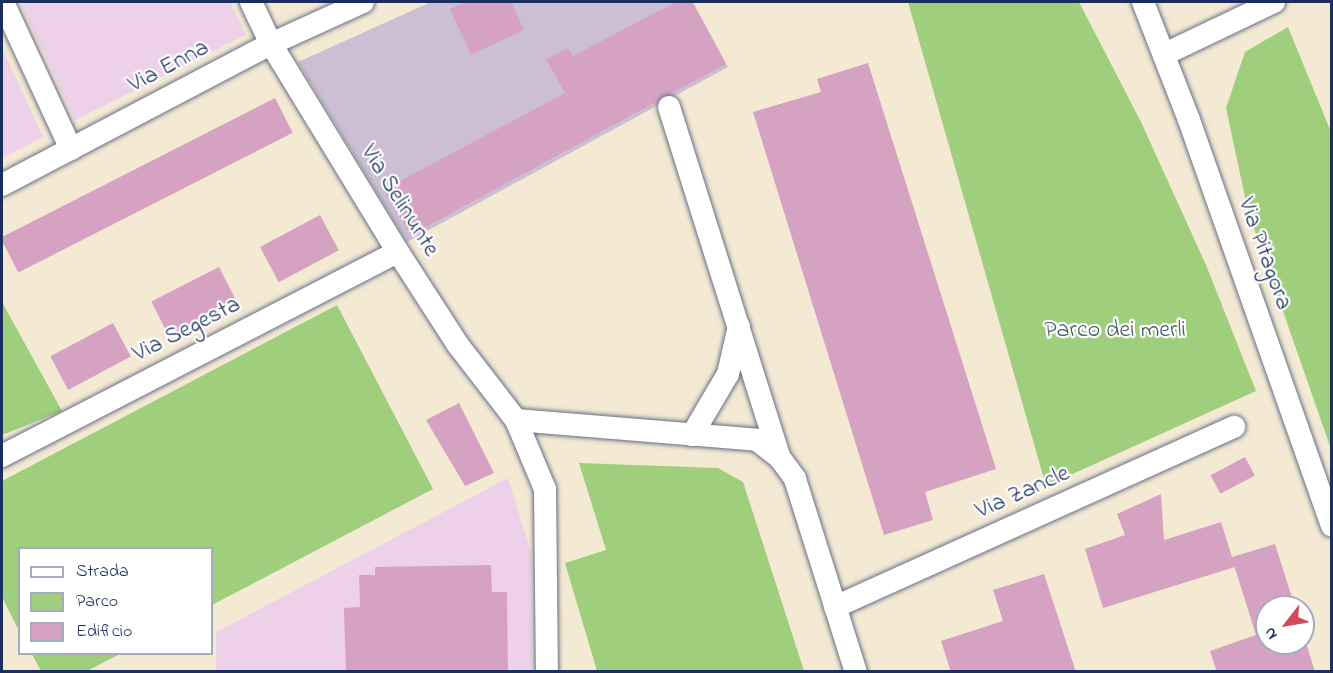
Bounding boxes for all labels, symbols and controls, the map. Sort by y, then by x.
street label: Via Enna [124,34,214,100]
street label: Via Selinunte [353,140,445,262]
street label: Via Pitagora [1230,194,1298,314]
street label: Via Segesta [128,291,246,369]
park label: Parco dei merli [1044,317,1186,345]
street label: Via Zancle [972,460,1074,526]
legend [18,547,213,655]
text: Strada [76,559,129,585]
text: Parco [76,589,118,615]
north arrow [1255,595,1315,655]
text: Edificio [76,619,132,645]
text: N [1258,622,1284,644]

